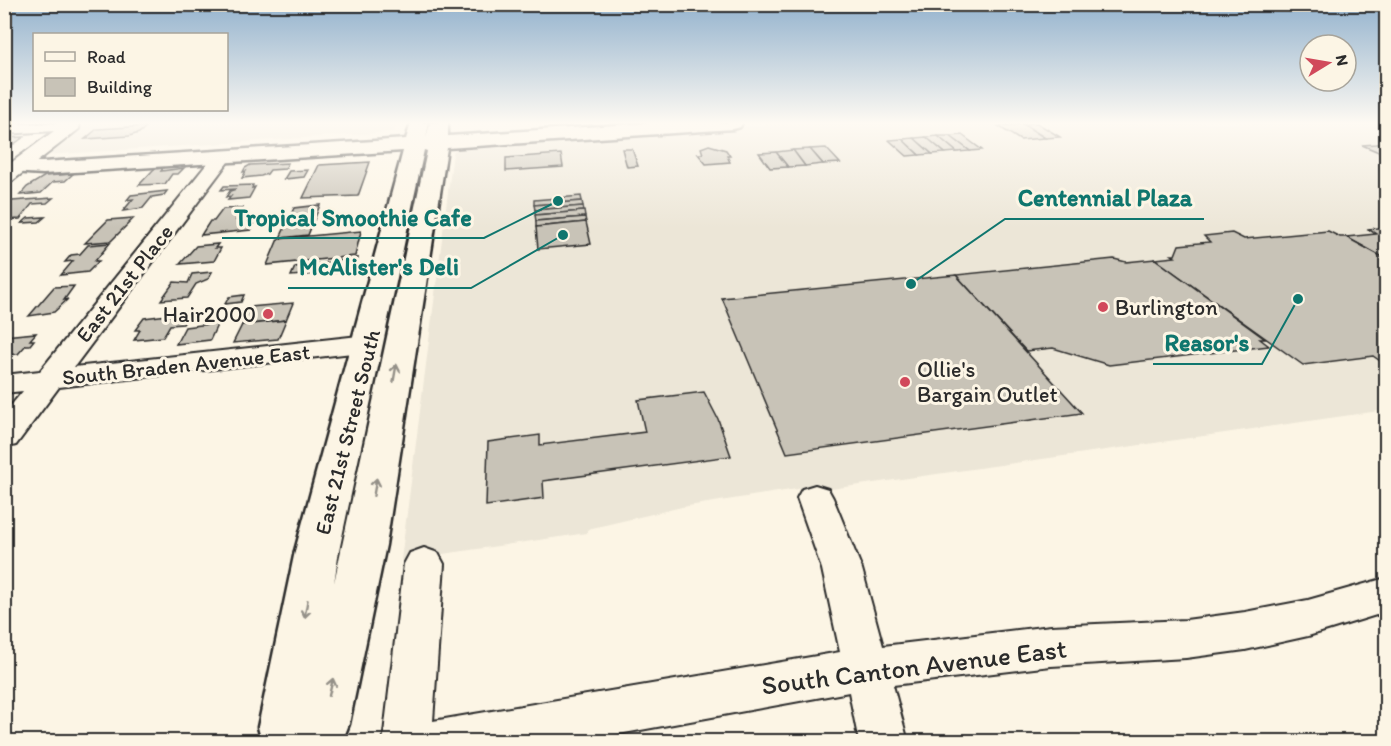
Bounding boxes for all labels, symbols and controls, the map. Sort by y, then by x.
legend [33,33,228,111]
north arrow [1298,33,1358,93]
text: Road [87,46,126,68]
text: N [1332,53,1353,67]
text: Building [87,76,153,98]
callout: Centennial Plaza [1005,177,1204,219]
text: Centennial Plaza [1018,183,1193,212]
callout: Tropical Smoothie Cafe [222,196,484,238]
text: Tropical Smoothie Cafe [233,203,472,233]
street label: East 21st Place [70,219,179,348]
callout: McAlister's Deli [288,246,471,288]
text: McAlister's Deli [299,252,459,281]
place label: Burlington [1115,294,1218,321]
marker: Burlington [1096,300,1110,314]
place label: Hair2000 [163,301,256,328]
marker: Hair2000 [261,307,275,321]
callout: Reasor's [1153,322,1262,364]
street label: East 21st Street South [309,326,386,538]
text: Reasor's [1165,328,1250,357]
street label: South Braden Avenue East [61,338,311,391]
place label: Ollie's Bargain Outlet [917,356,1058,408]
one-way arrow [390,363,401,383]
marker: Ollie's Bargain Outlet [898,375,912,389]
one-way arrow [370,478,381,498]
one-way arrow [301,599,312,618]
street label: South Canton Avenue East [760,631,1068,702]
one-way arrow [326,678,338,697]

